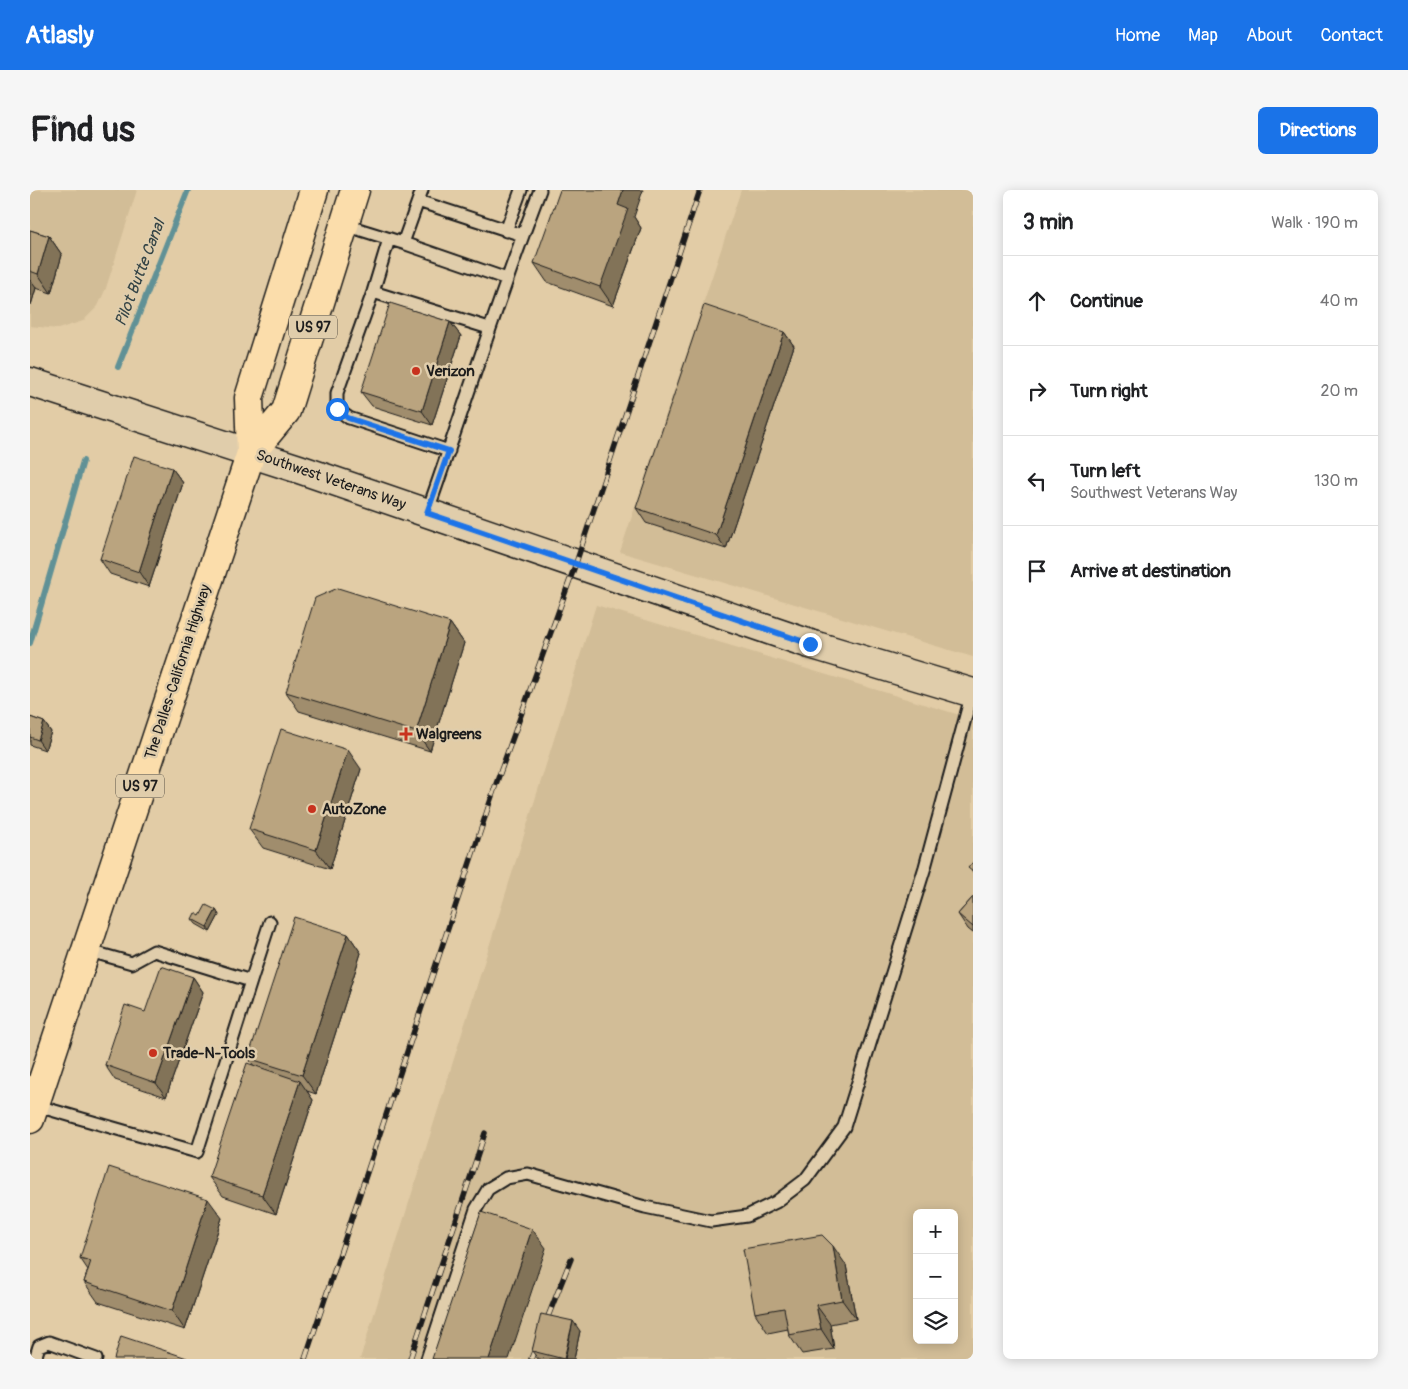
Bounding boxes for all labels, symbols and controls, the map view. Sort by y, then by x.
text: Atlasly [25,21,94,50]
text: Home [1115,24,1160,47]
text: Map [1188,24,1218,47]
text: About [1246,24,1292,47]
text: Contact [1320,24,1383,47]
button: Directions [1258,107,1378,154]
text: Find us [30,108,135,152]
text: 3 min [1023,209,1073,236]
text: Walk · 190 m [1271,213,1358,233]
water label: Pilot Butte Canal [111,215,170,329]
icon: ahead [1023,287,1051,315]
text: Continue [1070,289,1143,313]
text: 40 m [1320,291,1358,311]
road number: US 97 [289,315,337,338]
place label: Verizon [426,362,475,381]
marker: Verizon [410,365,422,377]
icon: right [1023,377,1051,405]
text: Turn right [1070,379,1148,403]
text: 20 m [1320,381,1358,401]
route start [326,398,349,421]
street label: Southwest Veterans Way [254,445,409,515]
text: Turn left [1070,459,1140,483]
icon: left [1023,467,1051,495]
text: 130 m [1314,471,1358,491]
text: Southwest Veterans Way [1070,483,1237,503]
icon: arrive [1023,557,1051,585]
text: Arrive at destination [1070,559,1231,583]
street label: The Dalles-California Highway [141,582,215,762]
route end [799,633,822,656]
place label: Walgreens [416,725,482,744]
marker: Walgreens [400,728,412,740]
road number: US 97 [116,774,164,798]
place label: AutoZone [322,800,387,819]
marker: AutoZone [306,803,318,815]
place label: Trade-N-Tools [162,1044,255,1063]
marker: Trade-N-Tools [147,1047,159,1059]
map controls [913,1209,958,1344]
button: + [913,1209,958,1254]
button: − [913,1254,958,1299]
button: layers [913,1299,958,1344]

